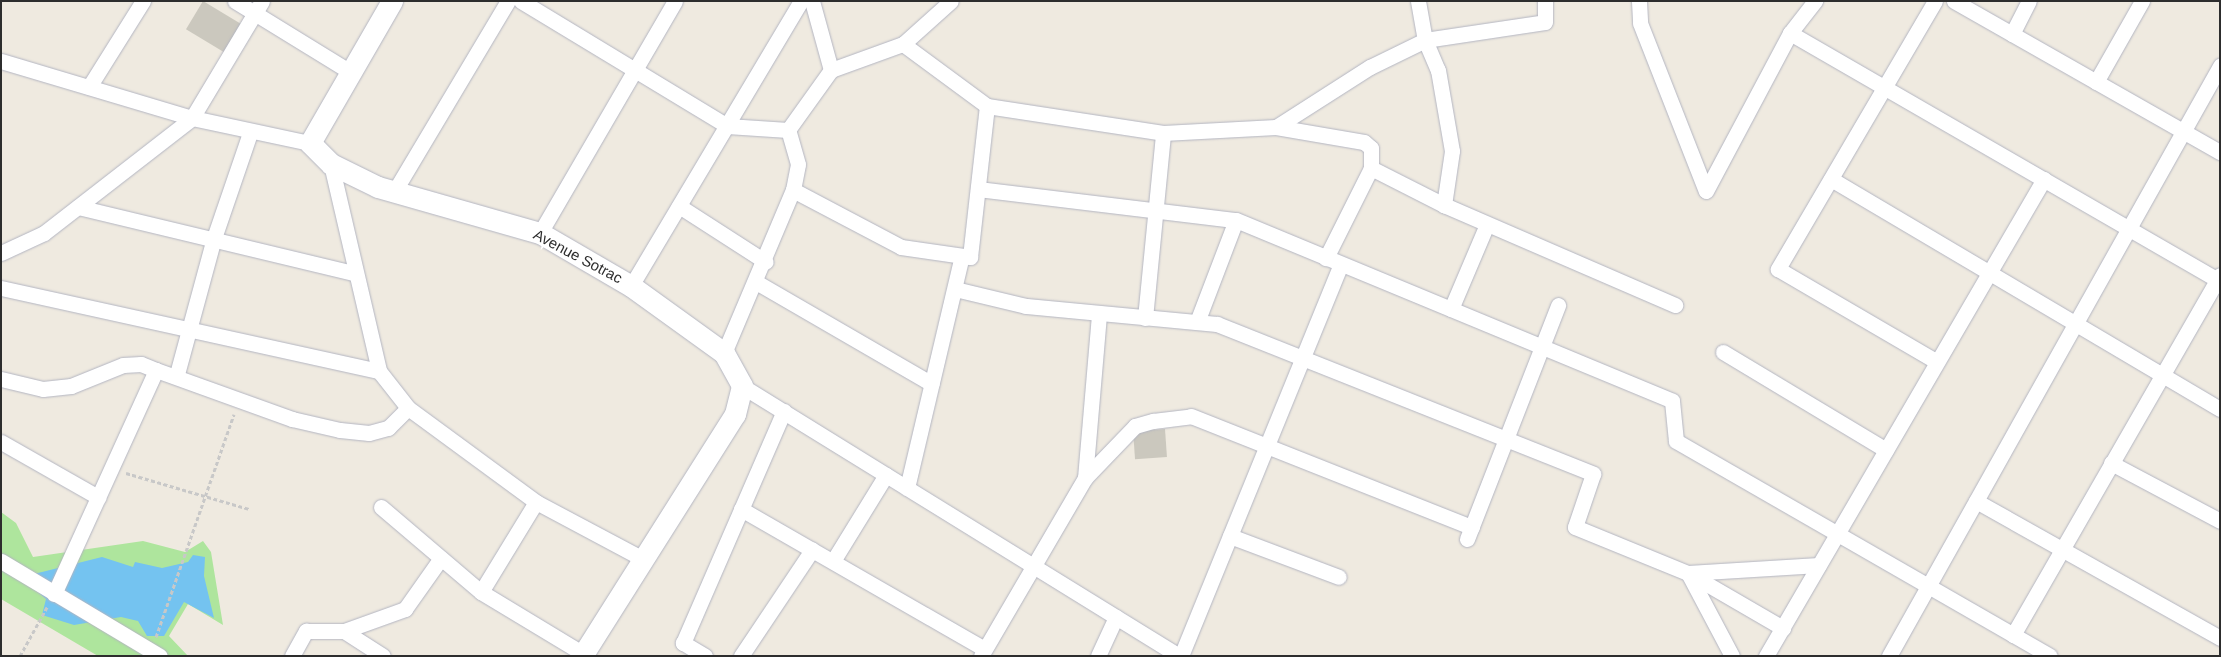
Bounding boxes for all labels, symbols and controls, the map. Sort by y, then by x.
street label: Avenue Sotrac [530,225,626,287]

